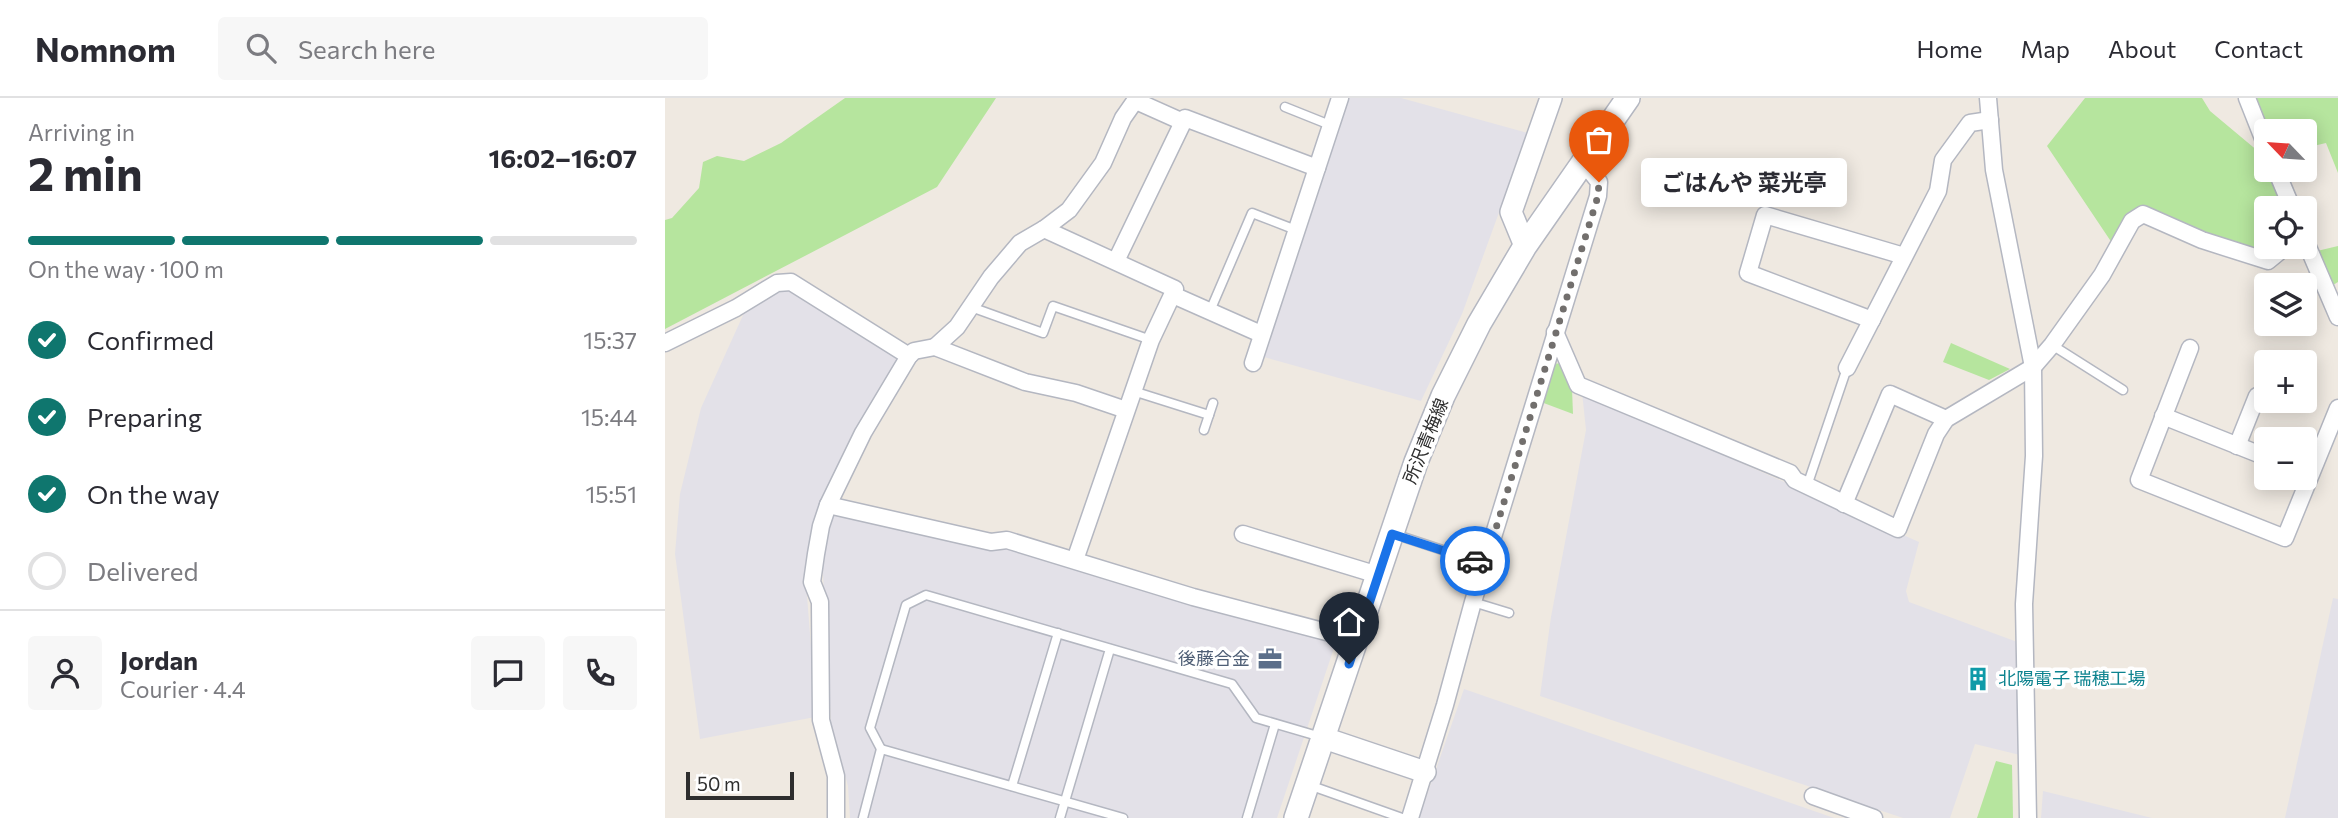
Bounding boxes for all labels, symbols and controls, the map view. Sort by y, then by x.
search box [218,17,708,80]
text: Nomnom [35,28,176,69]
icon: search [242,29,280,67]
text: Search here [298,33,435,64]
text: Home [1917,34,1983,63]
text: Map [2021,34,2070,63]
text: About [2108,34,2176,63]
text: Contact [2214,34,2303,63]
pin [1569,110,1629,182]
text: Arriving in [28,118,135,146]
north arrow [2254,119,2317,182]
map controls [2254,119,2317,490]
icon: bag [1580,121,1618,159]
text: 16:02–16:07 [488,142,637,173]
text: 2 min [28,144,143,200]
callout: ごはんや 菜光亭 [1641,158,1847,206]
text: ごはんや 菜光亭 [1661,168,1827,196]
button: locate [2254,196,2317,259]
text: On the way · 100 m [28,255,224,283]
button: layers [2254,273,2317,336]
icon: check [28,321,66,359]
text: Confirmed [87,324,214,355]
text: 15:37 [583,326,637,354]
button: + [2254,350,2317,413]
street label: 所沢青梅線 [1398,395,1452,486]
icon: check [28,398,66,436]
text: Preparing [87,401,202,432]
text: 15:44 [581,403,637,431]
button: − [2254,427,2317,490]
icon: check [28,475,66,513]
text: On the way [87,478,220,509]
text: 15:51 [585,480,637,508]
courier [1440,526,1510,596]
icon: car [1456,542,1494,580]
text: Delivered [87,555,198,586]
pin [1319,592,1379,664]
icon: home [1330,603,1368,641]
button: person [28,636,102,710]
button: chat [471,636,545,710]
button: phone [563,636,637,710]
text: Jordan [120,644,198,675]
office icon: 後藤合金 [1256,645,1284,673]
place label: 後藤合金 [1178,647,1250,669]
building icon: 北陽電子 瑞穂工場 [1964,665,1992,693]
place label: 北陽電子 瑞穂工場 [1998,667,2145,689]
text: Courier · 4.4 [120,675,246,703]
scale bar [686,769,795,801]
text: 50 m [697,772,741,795]

